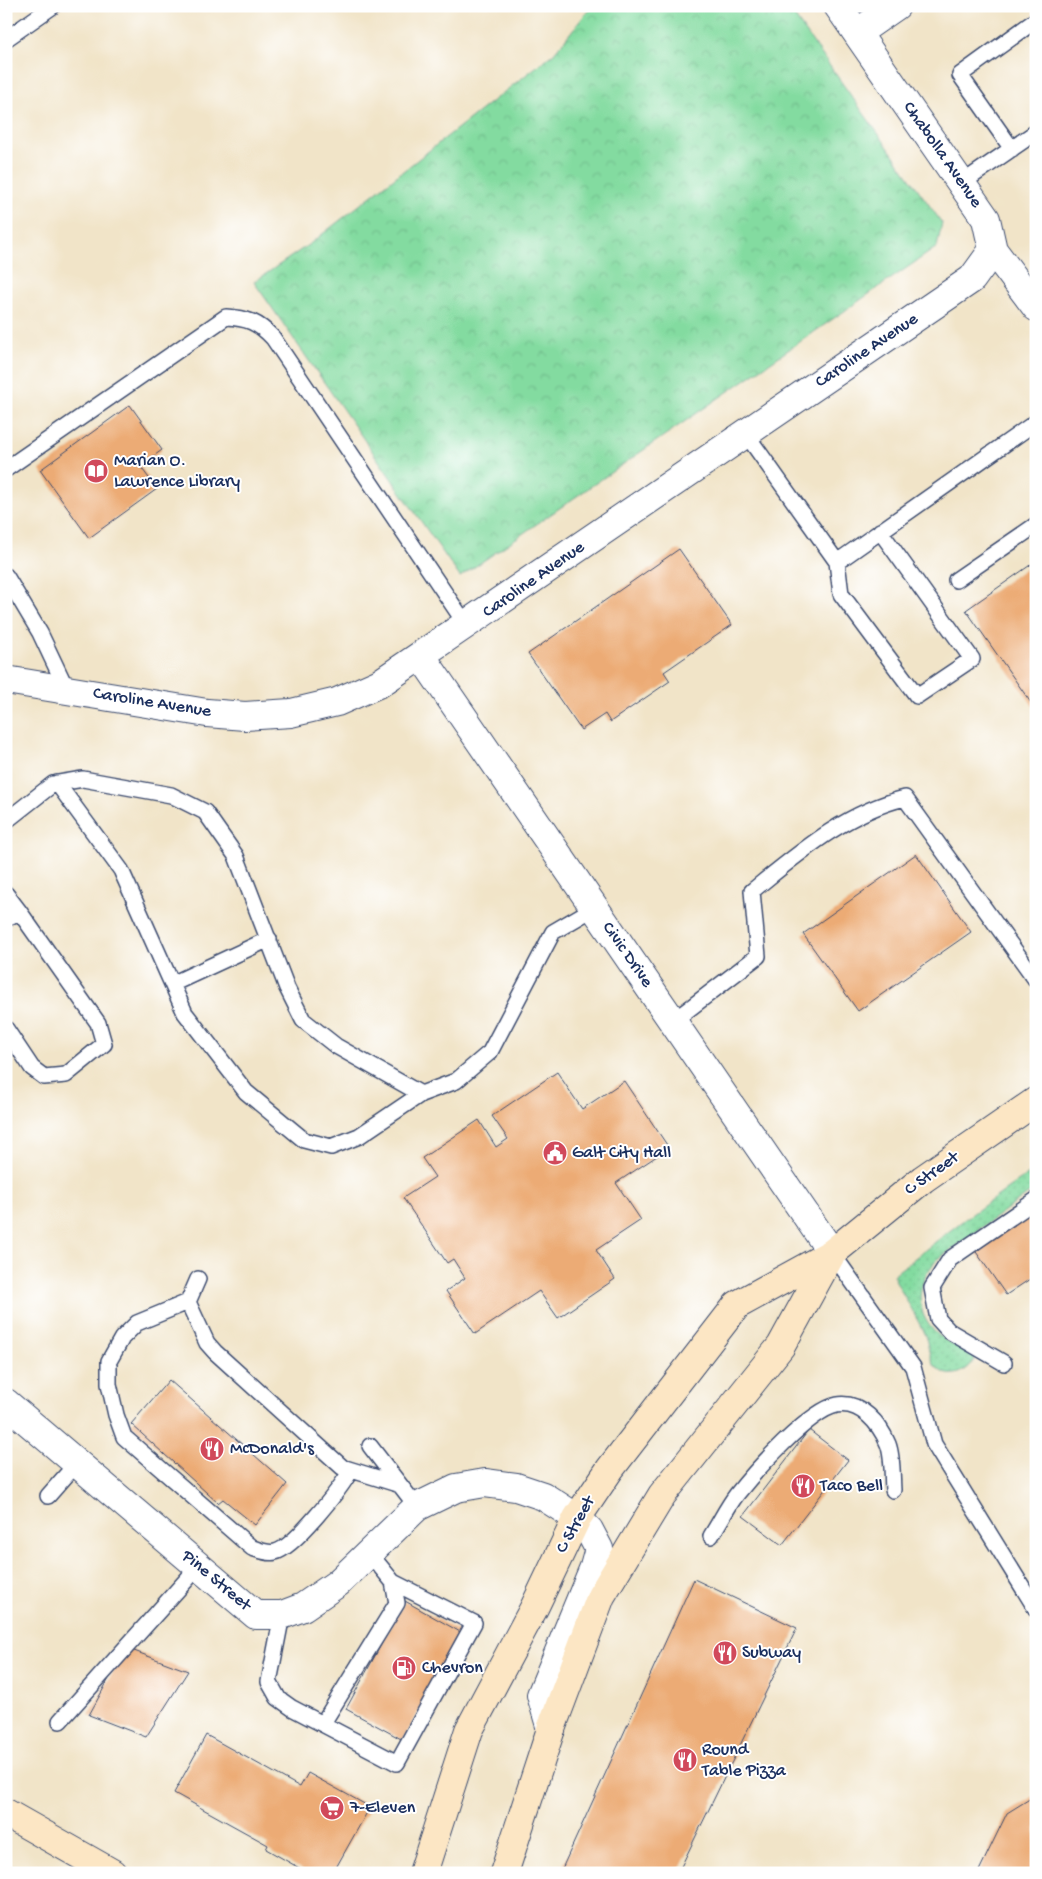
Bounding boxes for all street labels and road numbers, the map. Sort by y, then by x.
street label: Chabolla Avenue [898,98,987,213]
street label: Caroline Avenue [812,308,923,393]
street label: Caroline Avenue [479,537,590,623]
street label: Caroline Avenue [91,683,213,723]
street label: Civic Drive [597,918,658,992]
street label: C Street [901,1146,965,1201]
street label: C Street [552,1491,601,1557]
street label: Pine Street [176,1545,256,1617]

